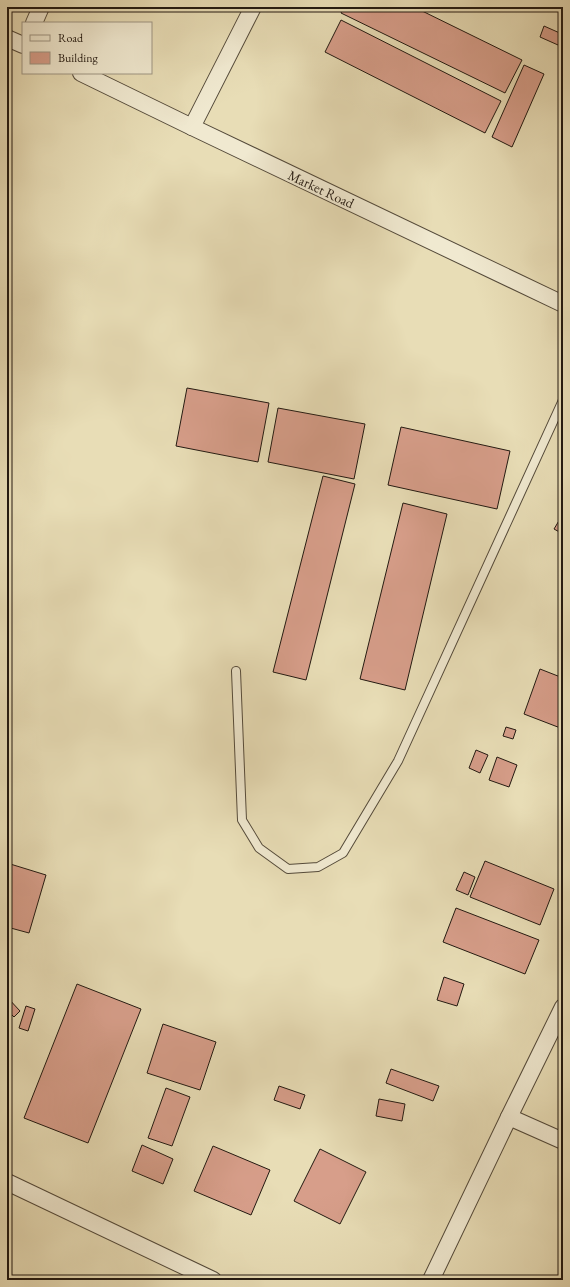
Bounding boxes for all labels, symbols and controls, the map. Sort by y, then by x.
legend [22,22,152,74]
text: Road [58,30,84,46]
text: Building [58,50,99,66]
street label: Market Road [285,166,358,213]

